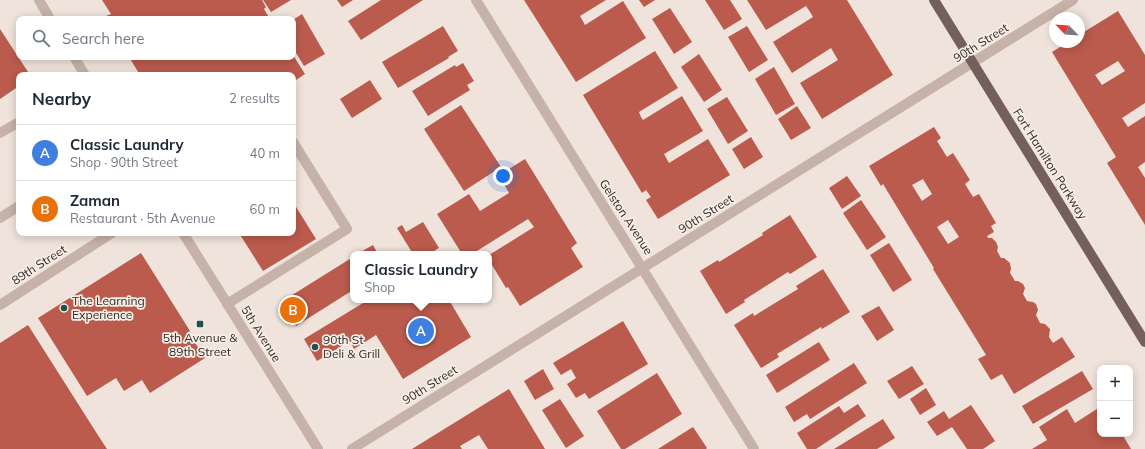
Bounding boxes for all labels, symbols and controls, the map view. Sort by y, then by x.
north arrow [1049,12,1085,48]
search box [16,16,296,60]
street label: 90th Street [950,20,1011,65]
icon: search [30,27,52,49]
text: Search here [62,29,144,48]
text: Nearby [32,88,91,109]
text: 2 results [229,90,280,106]
street label: Fort Hamilton Parkway [1010,105,1091,223]
text: Classic Laundry [70,135,184,154]
text: A [40,145,50,161]
text: 40 m [250,145,280,161]
text: Shop · 90th Street [70,154,178,170]
your location [493,166,513,186]
street label: Gelston Avenue [596,176,656,257]
text: Zaman [70,191,120,210]
street label: 90th Street [675,191,736,236]
text: B [41,201,49,217]
text: 60 m [250,201,280,217]
text: Restaurant · 5th Avenue [70,210,215,226]
street label: 89th Street [9,241,69,288]
popup [350,251,492,303]
text: Classic Laundry [364,260,478,279]
text: Shop [364,279,395,295]
place label: The Learning Experience [72,293,145,322]
pin: B [280,295,306,325]
marker: The Learning Experience [59,303,69,313]
street label: 5th Avenue [238,303,285,365]
pin: A [408,316,434,346]
marker: 5th Avenue & 89th Street [195,319,205,329]
place label: 5th Avenue & 89th Street [163,330,238,359]
place label: 90th St Deli & Grill [323,332,380,361]
marker: 90th St Deli & Grill [310,342,320,352]
street label: 90th Street [399,362,460,407]
map controls [1097,365,1133,437]
button: + [1097,365,1133,401]
button: − [1097,401,1133,437]

